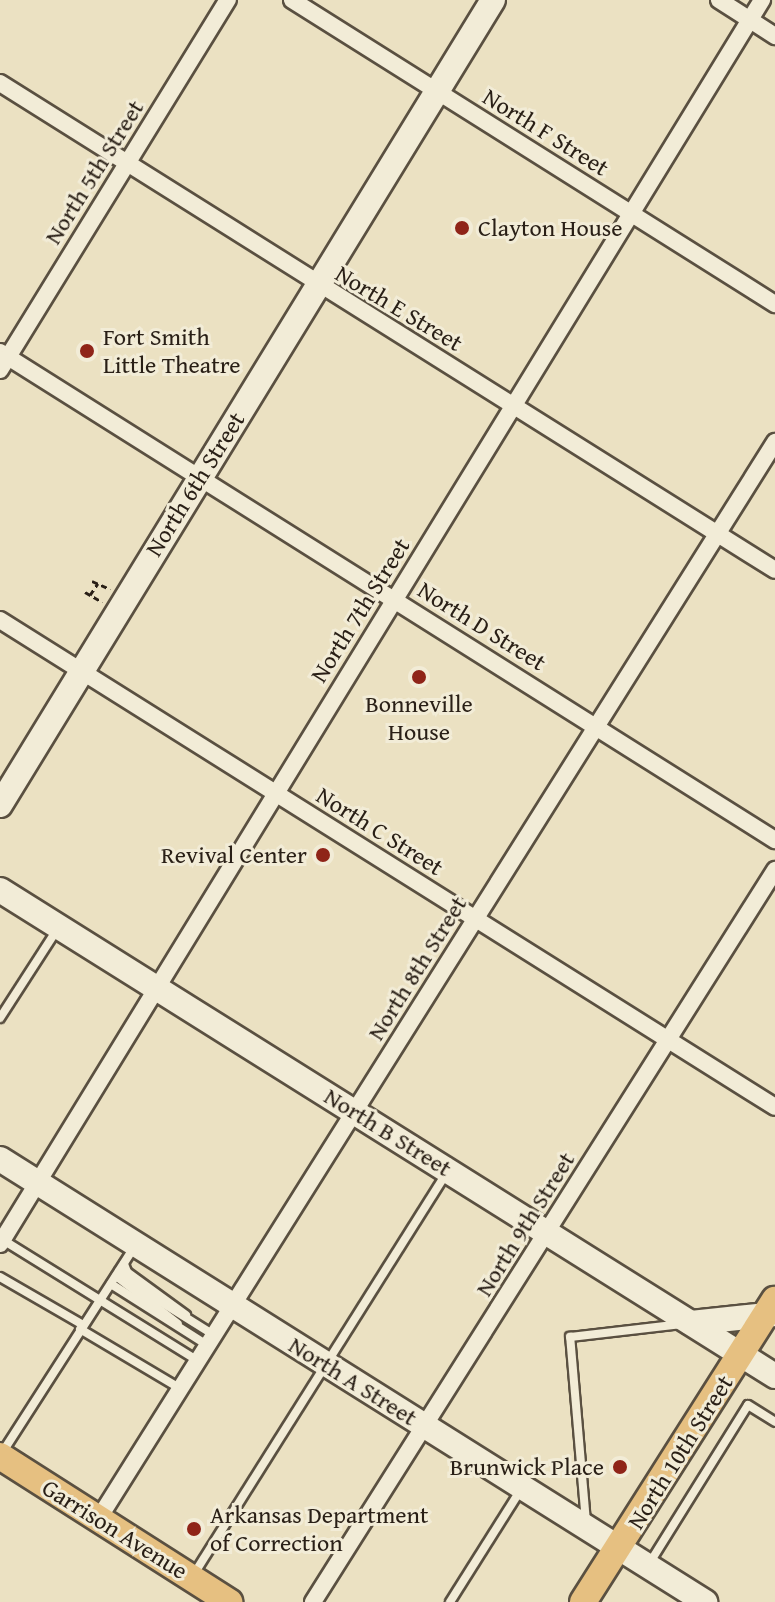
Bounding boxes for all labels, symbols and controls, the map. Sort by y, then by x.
street label: North F Street [478,82,614,182]
street label: North 5th Street [38,95,150,249]
place label: Clayton House [478,214,623,242]
marker: Clayton House [453,219,471,237]
street label: North E Street [330,259,468,357]
place label: Fort Smith Little Theatre [103,323,240,379]
marker: Fort Smith Little Theatre [78,342,96,360]
street label: North 6th Street [139,407,251,561]
street label: North 7th Street [304,533,416,687]
street label: North D Street [413,575,551,677]
marker: Bonneville House [410,668,428,686]
place label: Bonneville House [365,690,473,746]
street label: North C Street [311,781,449,881]
place label: Revival Center [161,841,307,869]
marker: Revival Center [314,846,332,864]
street label: North 8th Street [361,891,473,1045]
street label: North B Street [319,1081,457,1183]
street label: North 9th Street [469,1147,581,1301]
street label: North A Street [284,1330,422,1432]
street label: North 10th Street [621,1370,739,1534]
place label: Brunwick Place [450,1453,604,1481]
marker: Brunwick Place [611,1458,629,1476]
street label: Garrison Avenue [37,1473,193,1585]
place label: Arkansas Department of Correction [210,1501,428,1557]
marker: Arkansas Department of Correction [185,1520,203,1538]

